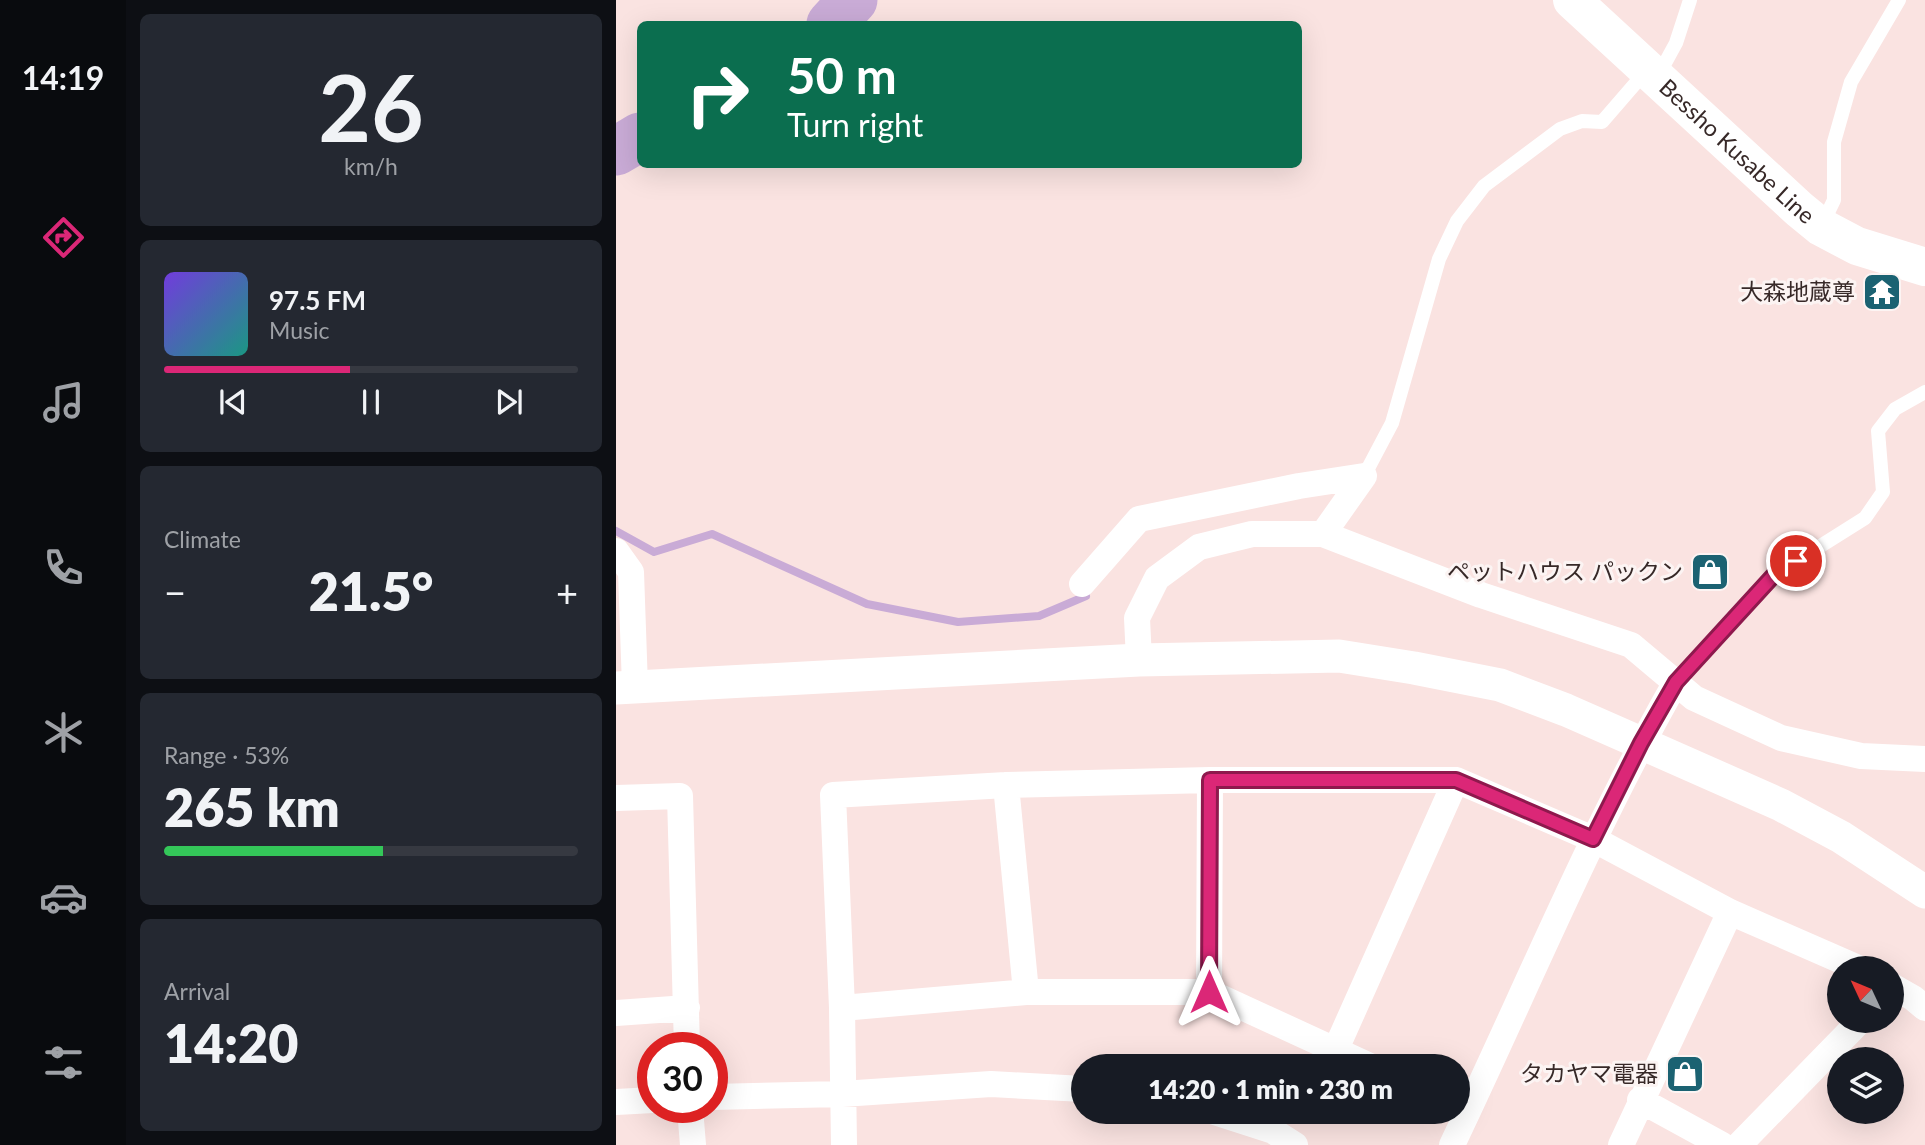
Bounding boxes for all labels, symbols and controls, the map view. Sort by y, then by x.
text: 50 m [787,46,897,104]
icon: right [672,49,763,140]
text: 26 [318,52,424,161]
text: 14:19 [22,58,104,97]
street label: Bessho Kusabe Line [1654,73,1821,229]
text: Turn right [787,105,923,144]
text: km/h [344,152,398,180]
icon: directions [39,213,88,262]
temple icon: 大森地蔵尊 [1861,271,1903,313]
place label: 大森地蔵尊 [1740,277,1855,305]
text: 97.5 FM [269,284,366,316]
text: Music [269,316,329,344]
icon: music [39,378,88,427]
icon: previous [214,383,252,421]
icon: pause [352,383,390,421]
icon: next [490,383,528,421]
text: Climate [164,525,241,553]
pin [1766,531,1826,591]
icon: arrive [1777,542,1815,580]
icon: phone [39,543,88,592]
shop icon: ペットハウス パックン [1689,551,1731,593]
place label: ペットハウス パックン [1447,557,1683,585]
text: 21.5° [309,560,433,622]
text: − [164,569,186,615]
text: + [556,569,578,615]
icon: climate [39,708,88,757]
text: Range · 53% [164,741,289,769]
text: 265 km [164,776,340,838]
icon: car [39,873,88,922]
position arrow [1172,955,1246,1029]
north arrow [1827,956,1904,1032]
map controls [1827,956,1904,1124]
text: Arrival [164,977,230,1005]
text: 14:20 [164,1012,298,1074]
speed limit sign: 30 [637,1032,728,1123]
icon: filters [39,1038,88,1087]
button: layers [1827,1047,1904,1124]
shop icon: タカヤマ電器 [1664,1053,1706,1095]
place label: タカヤマ電器 [1520,1059,1658,1087]
text: 14:20 · 1 min · 230 m [1148,1073,1393,1105]

